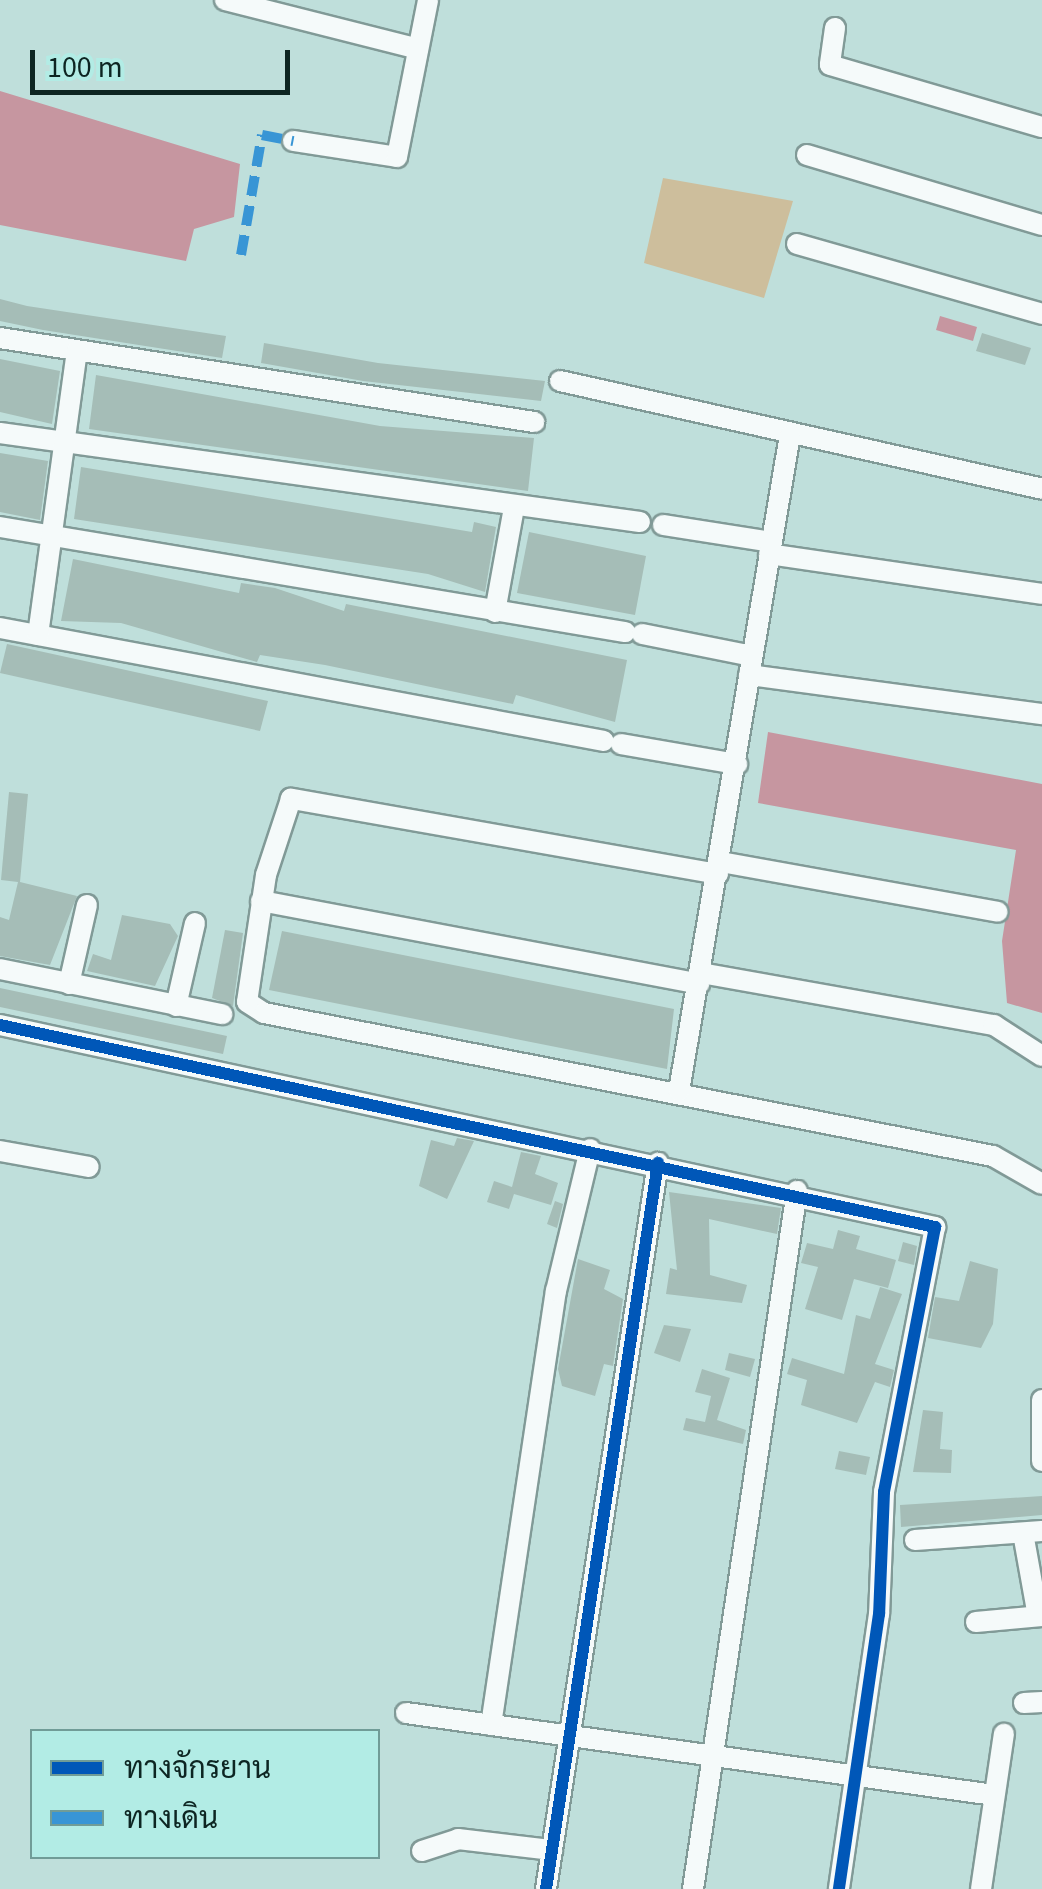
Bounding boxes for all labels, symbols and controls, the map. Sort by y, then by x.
scale bar [35,30,295,92]
text: 100 m [47,46,123,89]
legend [30,1729,380,1859]
text: ทางจักรยาน [124,1747,271,1790]
text: ทางเดิน [124,1797,218,1840]

